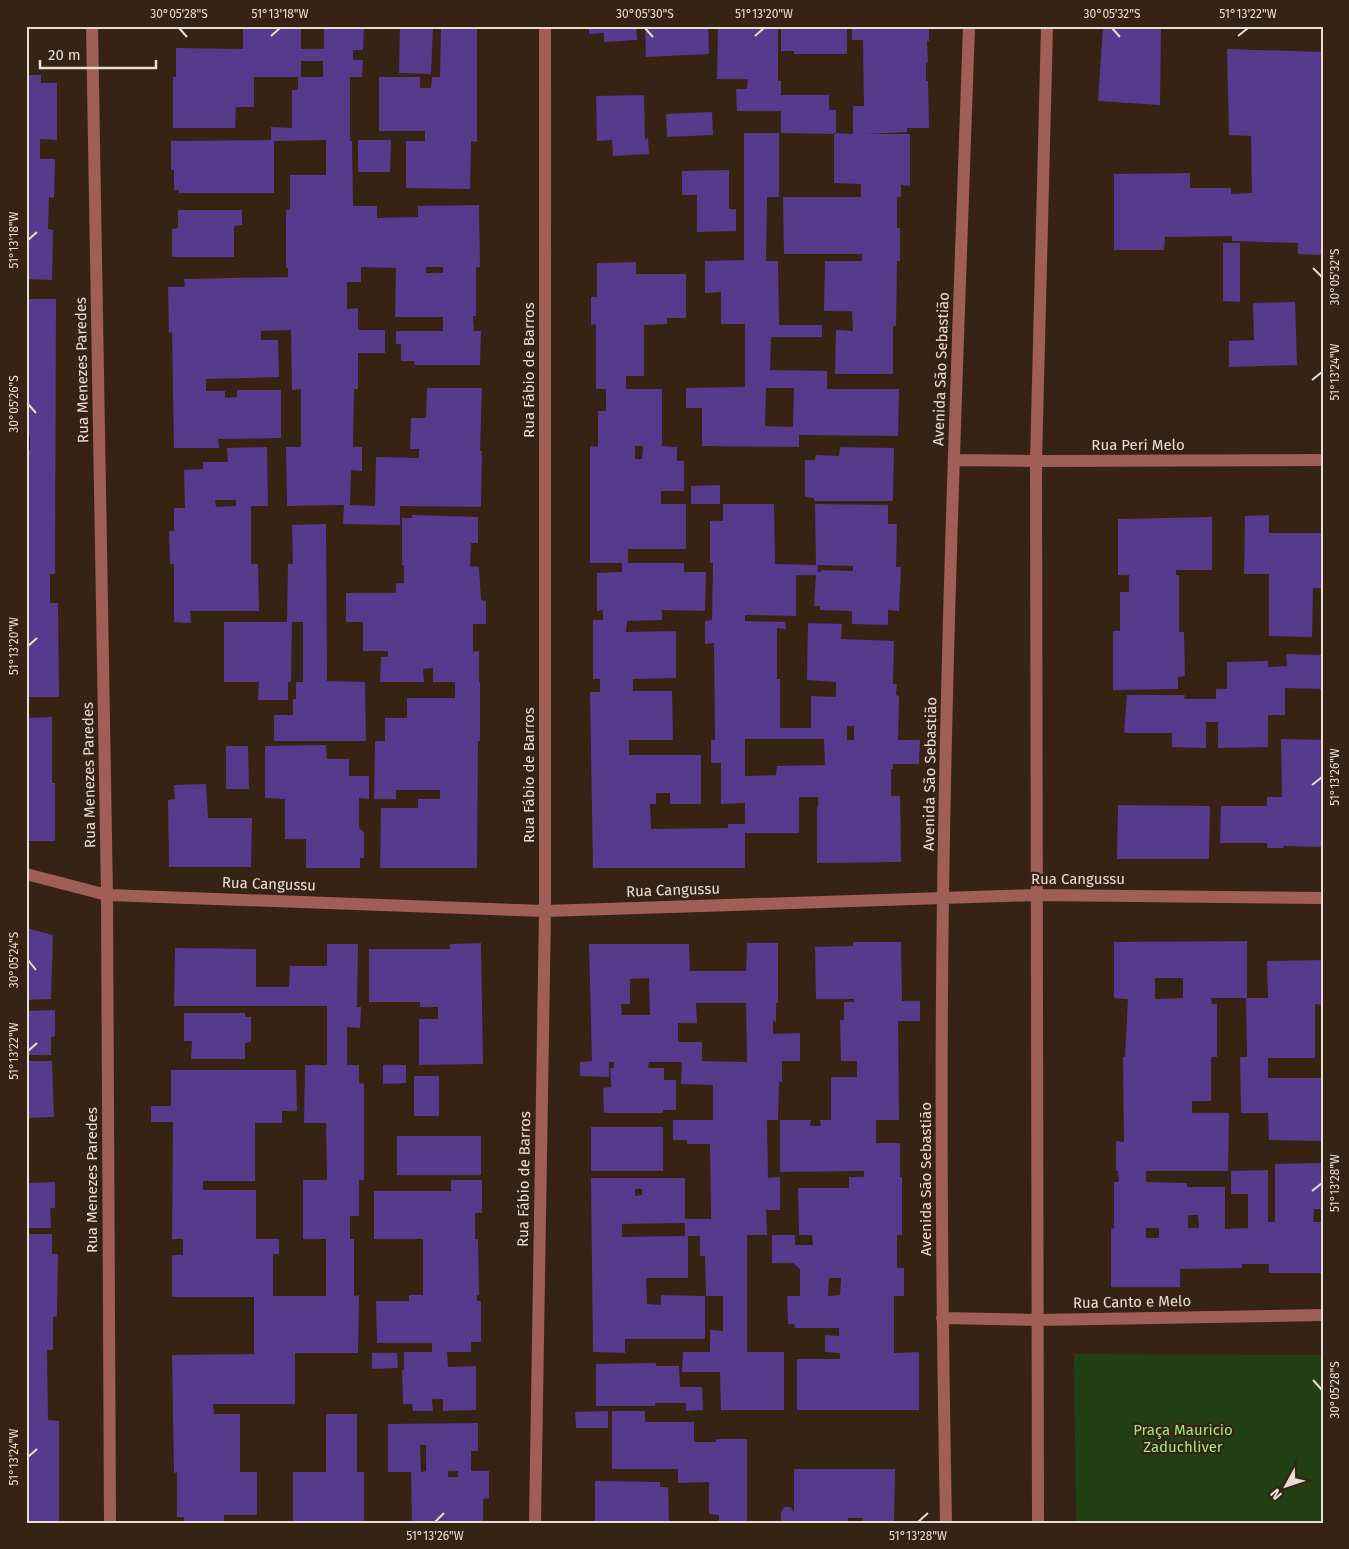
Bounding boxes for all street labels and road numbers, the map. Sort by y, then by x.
street label: Avenida São Sebastião [929,292,953,446]
street label: Rua Menezes Paredes [72,297,92,443]
street label: Rua Fábio de Barros [520,302,538,438]
street label: Rua Peri Melo [1091,436,1185,454]
street label: Avenida São Sebastião [920,697,940,851]
street label: Rua Menezes Paredes [79,702,99,848]
street label: Rua Fábio de Barros [520,707,538,843]
street label: Rua Cangussu [1031,870,1125,888]
street label: Rua Cangussu [222,873,316,895]
street label: Rua Cangussu [626,879,720,901]
street label: Avenida São Sebastião [917,1102,935,1256]
street label: Rua Menezes Paredes [83,1107,101,1253]
street label: Rua Fábio de Barros [514,1111,534,1247]
street label: Rua Canto e Melo [1073,1292,1191,1312]

